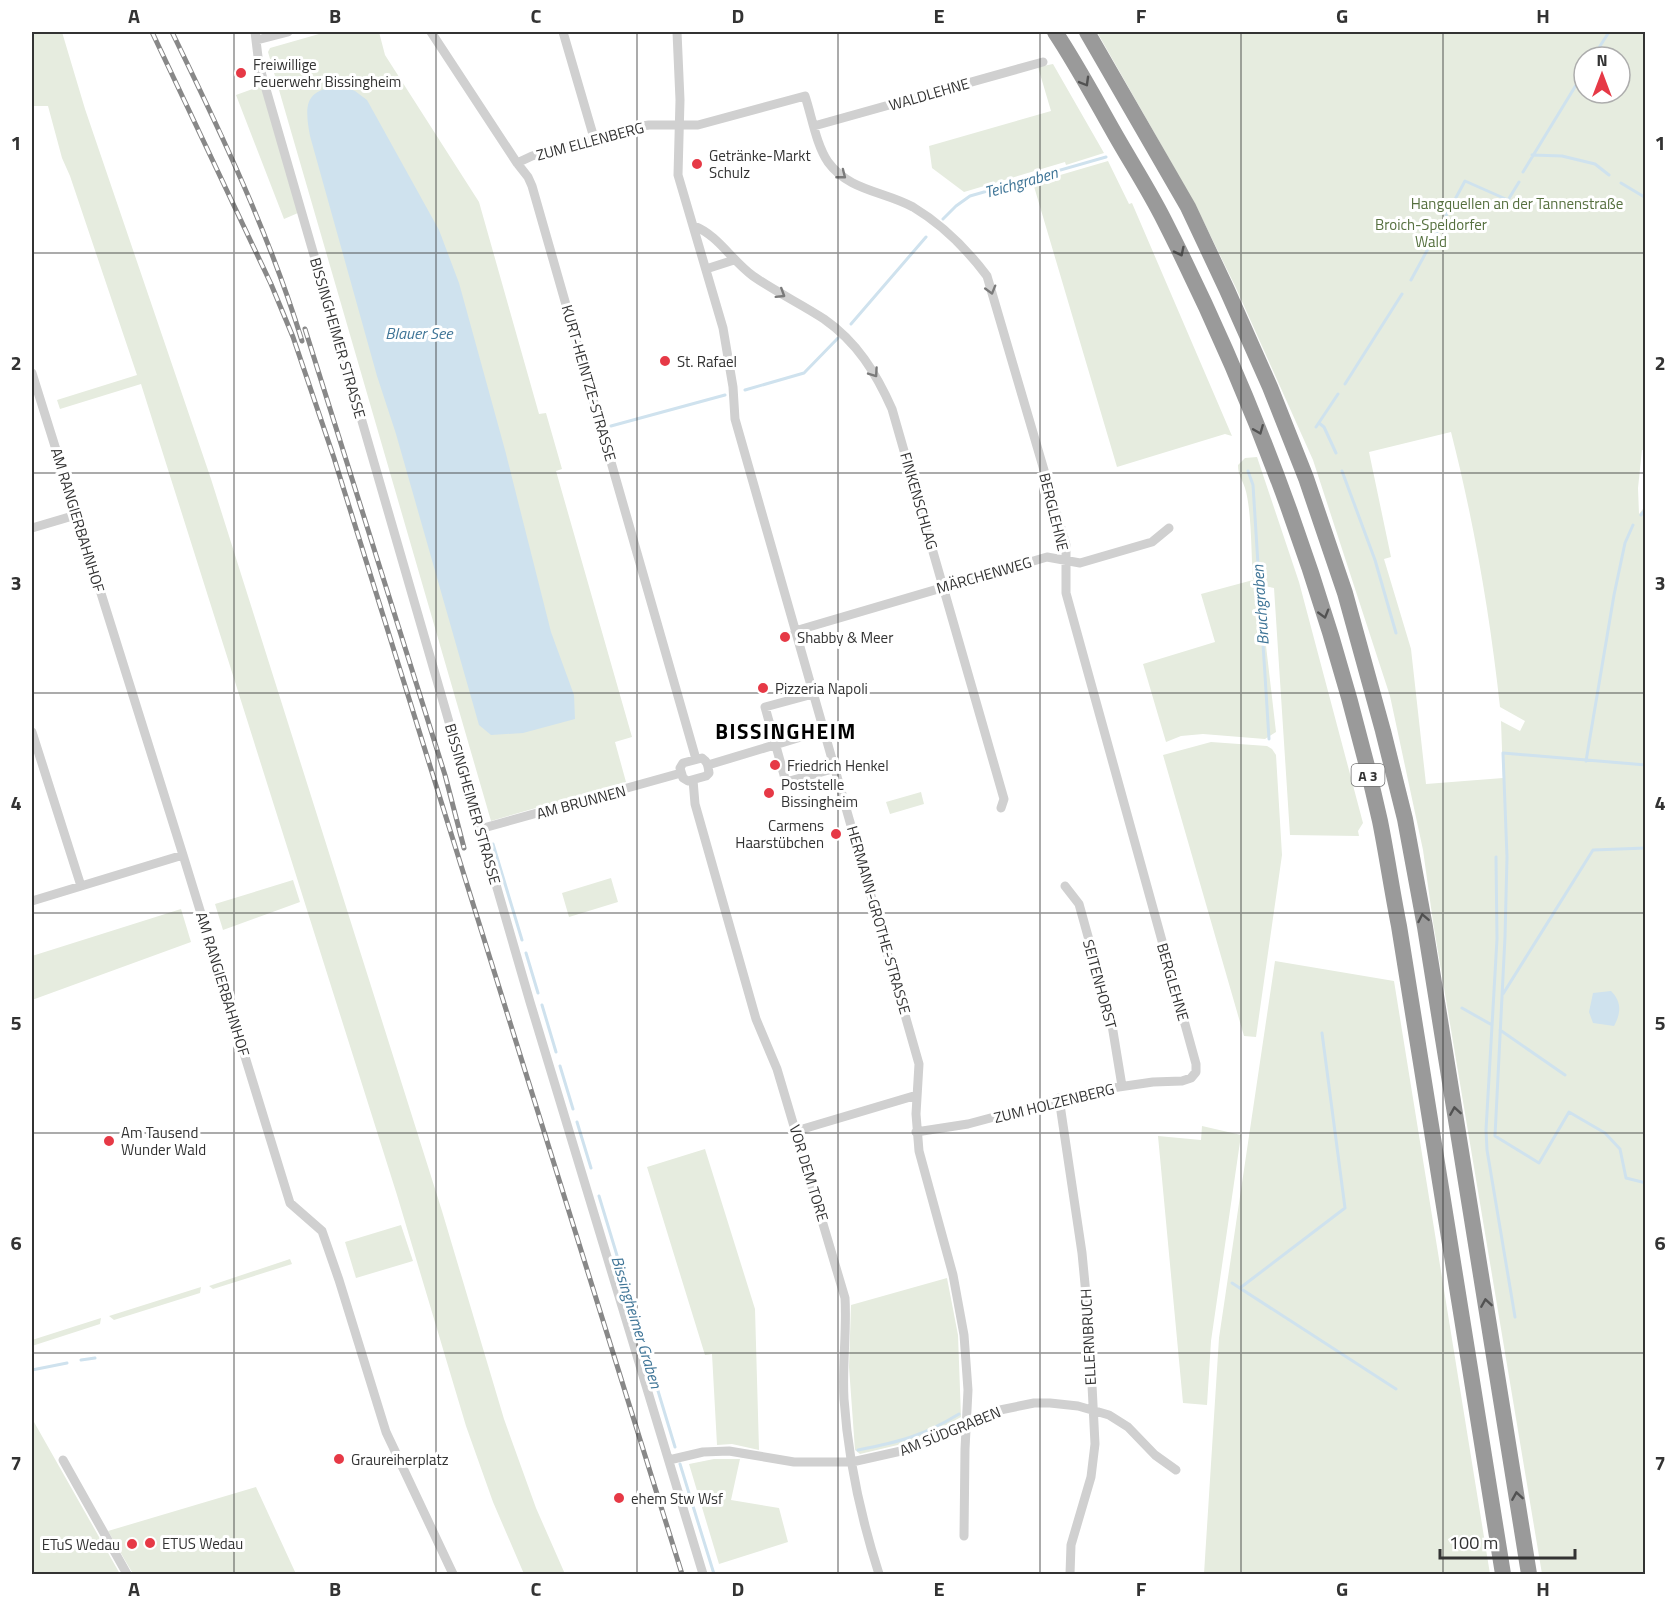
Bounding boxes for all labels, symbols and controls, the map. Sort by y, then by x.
text: A [128,0,140,31]
text: B [329,0,341,31]
text: C [531,0,542,31]
text: D [732,0,744,31]
text: E [933,0,945,31]
text: F [1136,0,1147,31]
text: G [1336,0,1348,31]
text: H [1536,0,1550,31]
north arrow [1572,45,1632,105]
text: N [1596,48,1608,72]
place label: Freiwillige Feuerwehr Bissingheim [253,53,401,93]
marker: Freiwillige Feuerwehr Bissingheim [234,66,248,80]
street label: WALDLEHNE [886,72,972,116]
one-way arrow [1078,76,1089,86]
street label: ZUM ELLENBERG [534,116,646,166]
text: 1 [10,127,22,158]
text: 1 [1654,127,1666,158]
place label: Getränke-Markt Schulz [709,144,811,184]
marker: Getränke-Markt Schulz [690,157,704,171]
water label: Teichgraben [982,160,1061,204]
one-way arrow [836,168,847,179]
park label: Hangquellen an der Tannenstraße [1411,192,1623,215]
park label: Broich-Speldorfer Wald [1375,213,1487,253]
one-way arrow [1172,246,1184,257]
street label: BISSINGHEIMER STRASSE [304,255,372,421]
one-way arrow [984,284,996,295]
one-way arrow [775,286,786,297]
street label: KURT-HEINTZE-STRASSE [556,302,622,464]
water label: Blauer See [385,321,454,345]
text: 2 [10,347,22,378]
text: 2 [1654,347,1666,378]
place label: St. Rafael [677,350,737,373]
marker: St. Rafael [658,354,672,368]
one-way arrow [867,367,878,378]
one-way arrow [1252,424,1264,435]
street label: AM RANGIERBAHNHOF [45,445,111,595]
street label: FINKENSCHLAG [894,450,944,552]
street label: BERGLEHNE [1033,470,1075,554]
street label: MÄRCHENWEG [934,550,1034,600]
water label: Bruchgraben [1245,563,1275,646]
text: 3 [10,567,22,598]
text: 3 [1654,567,1666,598]
one-way arrow [1317,609,1330,619]
place label: Shabby & Meer [797,626,893,649]
marker: Shabby & Meer [778,630,792,644]
place label: Pizzeria Napoli [775,677,868,700]
marker: Pizzeria Napoli [756,681,770,695]
district label: BISSINGHEIM [715,715,857,747]
street label: BISSINGHEIMER STRASSE [439,721,507,887]
place label: Friedrich Henkel [787,754,889,777]
marker: Friedrich Henkel [768,758,782,772]
road number: A 3 [1352,764,1384,786]
place label: Poststelle Bissingheim [781,773,858,813]
street label: AM BRUNNEN [534,779,628,825]
marker: Poststelle Bissingheim [762,786,776,800]
text: 4 [10,787,22,818]
text: 4 [1654,787,1666,818]
place label: Carmens Haarstübchen [735,814,824,854]
street label: HERMANN-GROTHE-STRASSE [841,823,917,1017]
marker: Carmens Haarstübchen [829,827,843,841]
street label: AM RANGIERBAHNHOF [190,909,256,1059]
one-way arrow [1418,914,1430,923]
street label: SEITENHORST [1077,937,1123,1031]
street label: BERGLEHNE [1151,940,1195,1024]
text: 5 [10,1007,22,1038]
text: 5 [1654,1007,1666,1038]
street label: ZUM HOLZENBERG [991,1077,1117,1129]
one-way arrow [1449,1106,1461,1116]
place label: Am Tausend Wunder Wald [121,1121,206,1161]
street label: VOR DEM TORE [783,1122,835,1224]
marker: Am Tausend Wunder Wald [102,1134,116,1148]
text: 6 [10,1227,22,1258]
text: 6 [1654,1227,1666,1258]
water label: Bissingheimer Graben [605,1253,669,1392]
street label: ELLERNBRUCH [1074,1288,1102,1386]
one-way arrow [1480,1299,1492,1308]
street label: AM SÜDGRABEN [896,1400,1004,1462]
text: 7 [10,1447,22,1478]
text: 7 [1654,1447,1666,1478]
place label: Graureiherplatz [351,1448,449,1471]
marker: Graureiherplatz [332,1452,346,1466]
place label: ehem Stw Wsf [631,1487,723,1510]
marker: ehem Stw Wsf [612,1491,626,1505]
one-way arrow [1511,1491,1523,1501]
scale bar [1440,1522,1575,1560]
text: 100 m [1449,1529,1498,1556]
place label: ETUS Wedau [162,1532,243,1555]
place label: ETuS Wedau [42,1533,120,1556]
marker: ETUS Wedau [143,1536,157,1550]
marker: ETuS Wedau [125,1537,139,1551]
text: A [128,1573,140,1604]
text: B [329,1573,341,1604]
text: C [531,1573,542,1604]
text: D [732,1573,744,1604]
text: E [933,1573,945,1604]
text: F [1136,1573,1147,1604]
text: G [1336,1573,1348,1604]
text: H [1536,1573,1550,1604]

